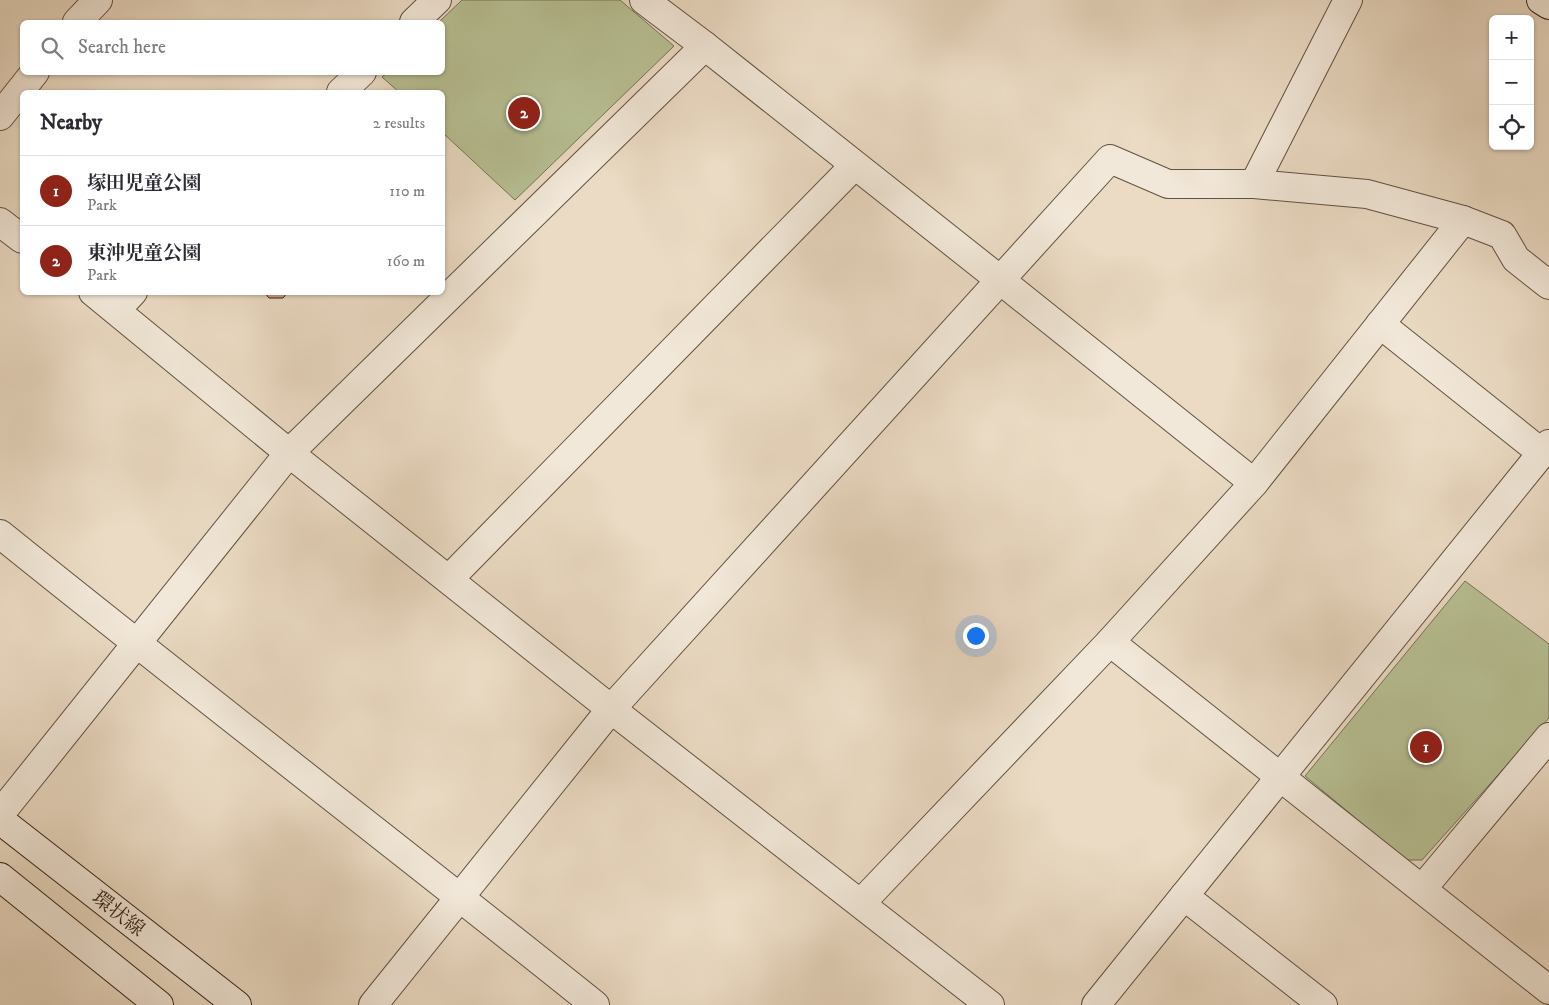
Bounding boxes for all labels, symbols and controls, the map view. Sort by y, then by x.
map controls [1489,15,1534,150]
button: + [1489,15,1534,60]
search box [20,20,445,75]
icon: search [38,34,66,62]
text: Search here [78,36,166,59]
button: − [1489,60,1534,105]
pin: 2 [508,94,540,132]
button: locate [1489,105,1534,150]
text: Nearby [40,110,102,136]
text: 2 results [373,113,425,133]
text: 塚田児童公園 [87,172,201,195]
text: 1 [53,181,59,201]
text: 110 m [389,181,425,201]
text: Park [87,195,117,215]
text: 東沖児童公園 [87,242,201,265]
text: 2 [52,251,60,271]
text: 160 m [387,251,425,271]
text: Park [87,265,117,285]
your location [963,623,989,649]
pin: 1 [1410,728,1442,766]
street label: 環状線 [87,886,149,943]

